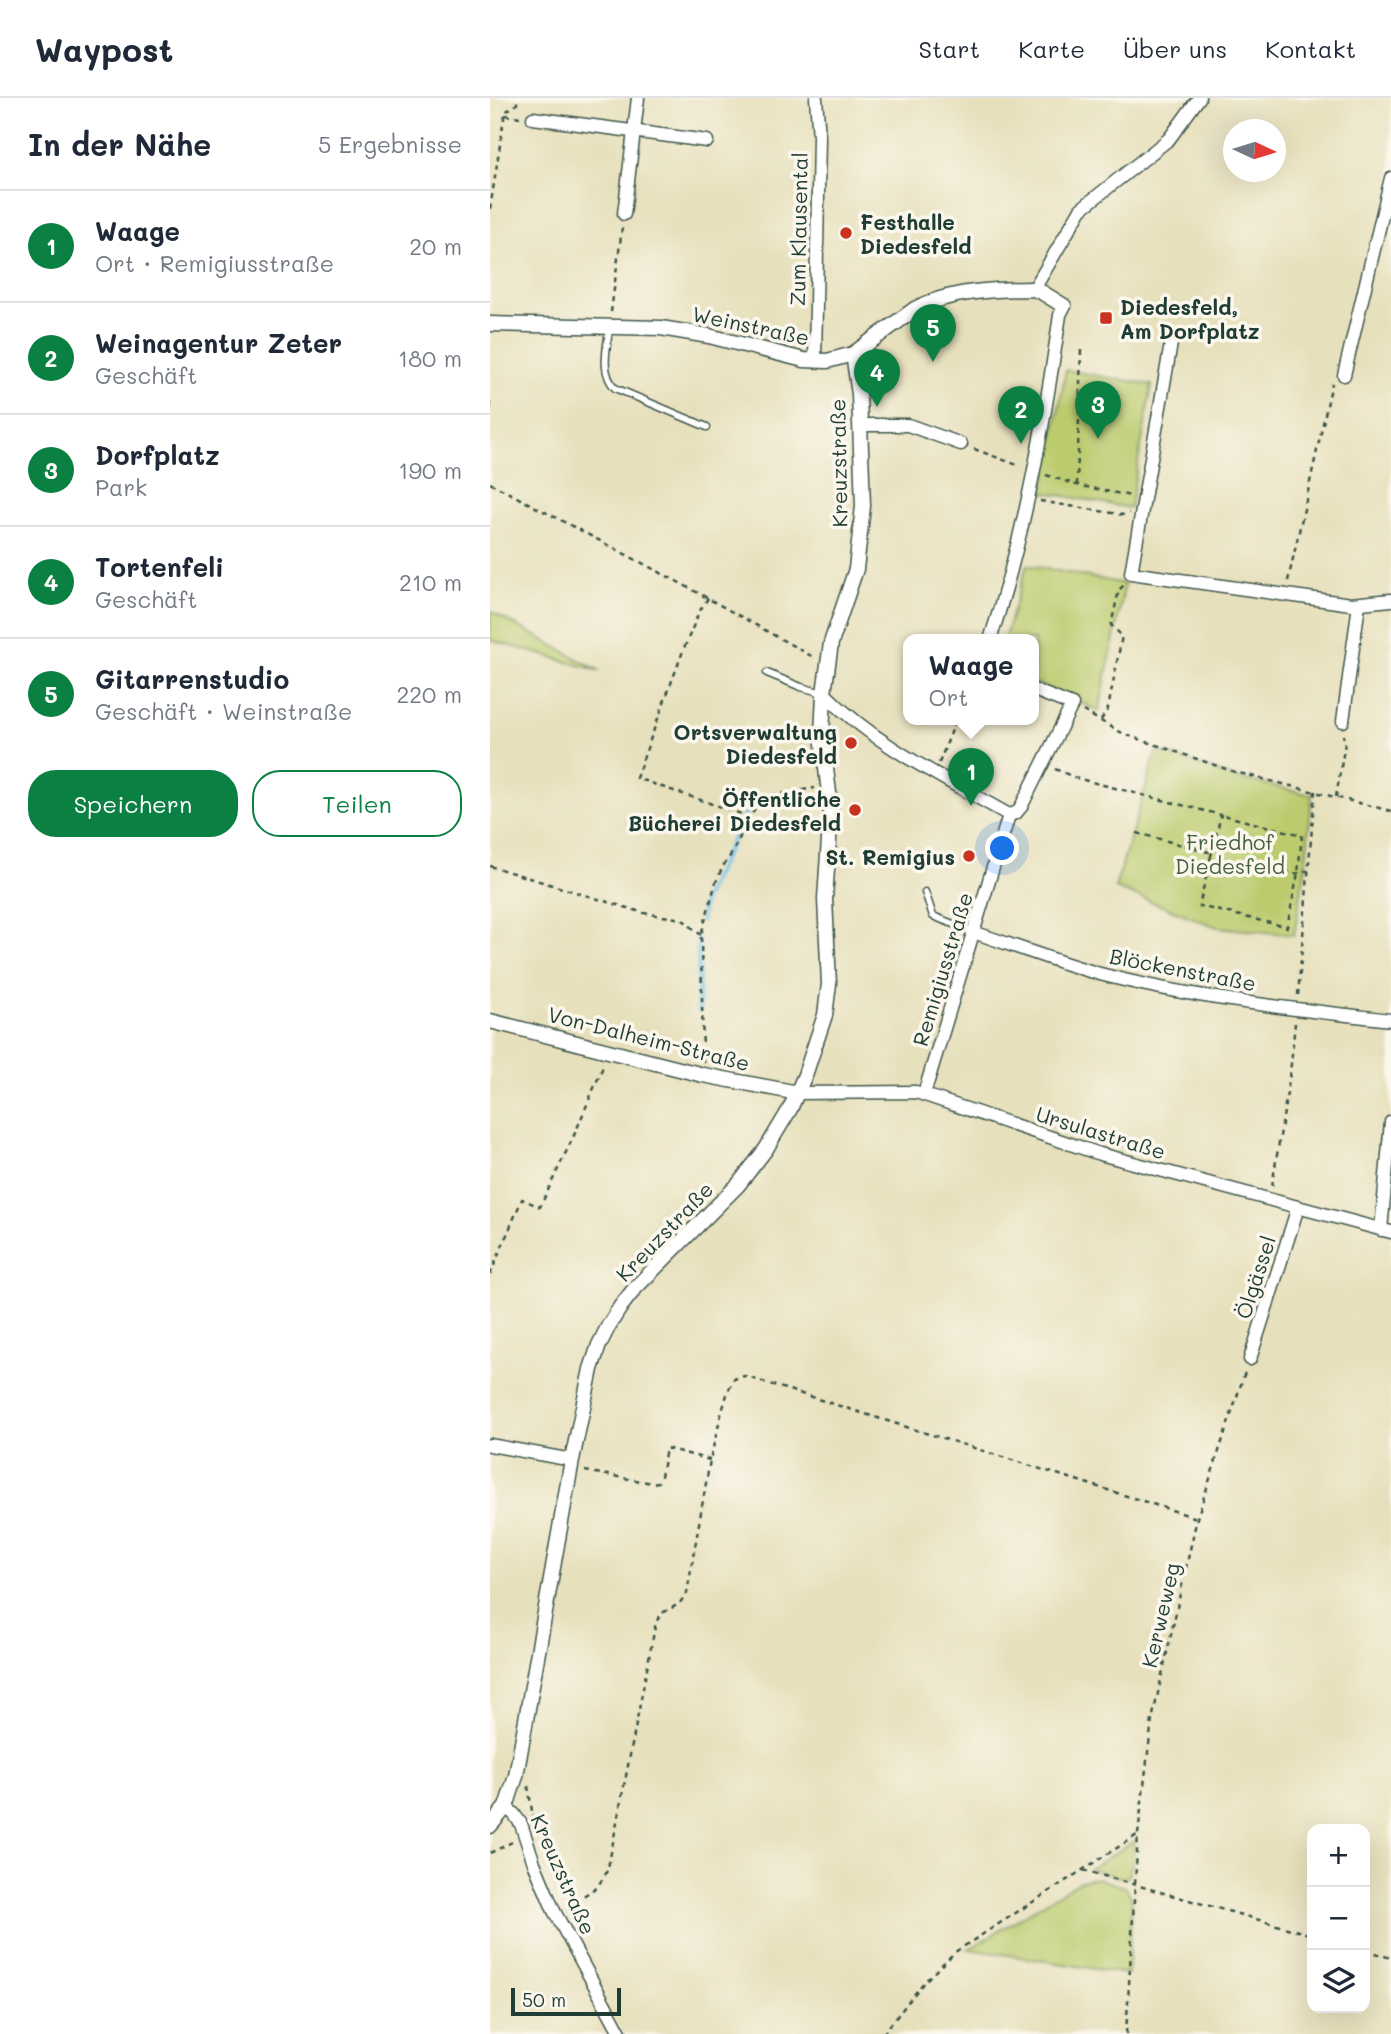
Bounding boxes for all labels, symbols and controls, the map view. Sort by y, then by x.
text: Waypost [35,27,173,70]
text: Start [918,33,980,64]
text: Karte [1018,33,1085,64]
text: Über uns [1123,33,1227,64]
text: Kontakt [1265,33,1356,64]
north arrow [1223,119,1286,182]
text: In der Nähe [28,124,211,164]
text: 5 Ergebnisse [318,129,462,159]
street label: Zum Klausental [783,152,813,306]
place label: Festhalle Diedesfeld [860,208,972,259]
text: Waage [95,214,180,248]
marker: Festhalle Diedesfeld [838,225,854,241]
text: 1 [46,231,56,261]
text: 20 m [409,231,462,261]
text: Ort · Remigiusstraße [95,248,334,278]
place label: Diedesfeld, Am Dorfplatz [1120,293,1260,344]
street label: Weinstraße [690,299,812,351]
pin: 5 [910,304,956,362]
marker: Diedesfeld, Am Dorfplatz [1098,310,1114,326]
text: Weinagentur Zeter [95,326,342,360]
text: 2 [45,343,57,373]
text: 180 m [398,343,462,373]
pin: 4 [854,349,900,407]
text: Geschäft [95,360,197,390]
pin: 3 [1075,381,1121,439]
pin: 2 [998,386,1044,444]
street label: Kreuzstraße [823,398,853,528]
text: Dorfplatz [95,438,220,472]
text: 3 [44,455,58,485]
text: 190 m [398,455,462,485]
text: Park [95,472,147,502]
text: Tortenfeli [95,550,224,584]
text: 4 [44,567,58,597]
text: 210 m [399,567,462,597]
text: Geschäft [95,584,197,614]
popup [903,634,1039,725]
text: Waage [928,648,1014,682]
text: Gitarrenstudio [95,662,289,696]
text: 5 [44,679,58,709]
text: 220 m [396,679,462,709]
text: Ort [928,682,968,712]
text: Geschäft · Weinstraße [95,696,352,726]
place label: Ortsverwaltung Diedesfeld [674,718,837,769]
marker: Ortsverwaltung Diedesfeld [843,735,859,751]
pin: 1 [948,748,994,806]
button: Speichern [28,770,238,837]
button: Teilen [252,770,462,837]
place label: Öffentliche Bücherei Diedesfeld [628,785,841,836]
marker: Öffentliche Bücherei Diedesfeld [847,802,863,818]
park label: Friedhof Diedesfeld [1175,828,1285,879]
your location [985,831,1019,865]
place label: St. Remigius [825,843,955,870]
marker: St. Remigius [961,848,977,864]
street label: Remigiusstraße [906,889,978,1049]
street label: Blöckenstraße [1108,942,1258,996]
street label: Von-Dalheim-Straße [545,1000,753,1076]
street label: Ursulastraße [1033,1100,1169,1164]
street label: Kreuzstraße [610,1175,718,1287]
street label: Ölgässel [1229,1232,1281,1322]
street label: Kerweweg [1135,1560,1185,1670]
street label: Kreuzstraße [525,1810,603,1938]
map controls [1307,1824,1370,2013]
button: + [1307,1824,1370,1887]
button: − [1307,1887,1370,1950]
button: layers [1307,1950,1370,2013]
scale bar [511,1985,621,2017]
text: 50 m [522,1987,566,2012]

